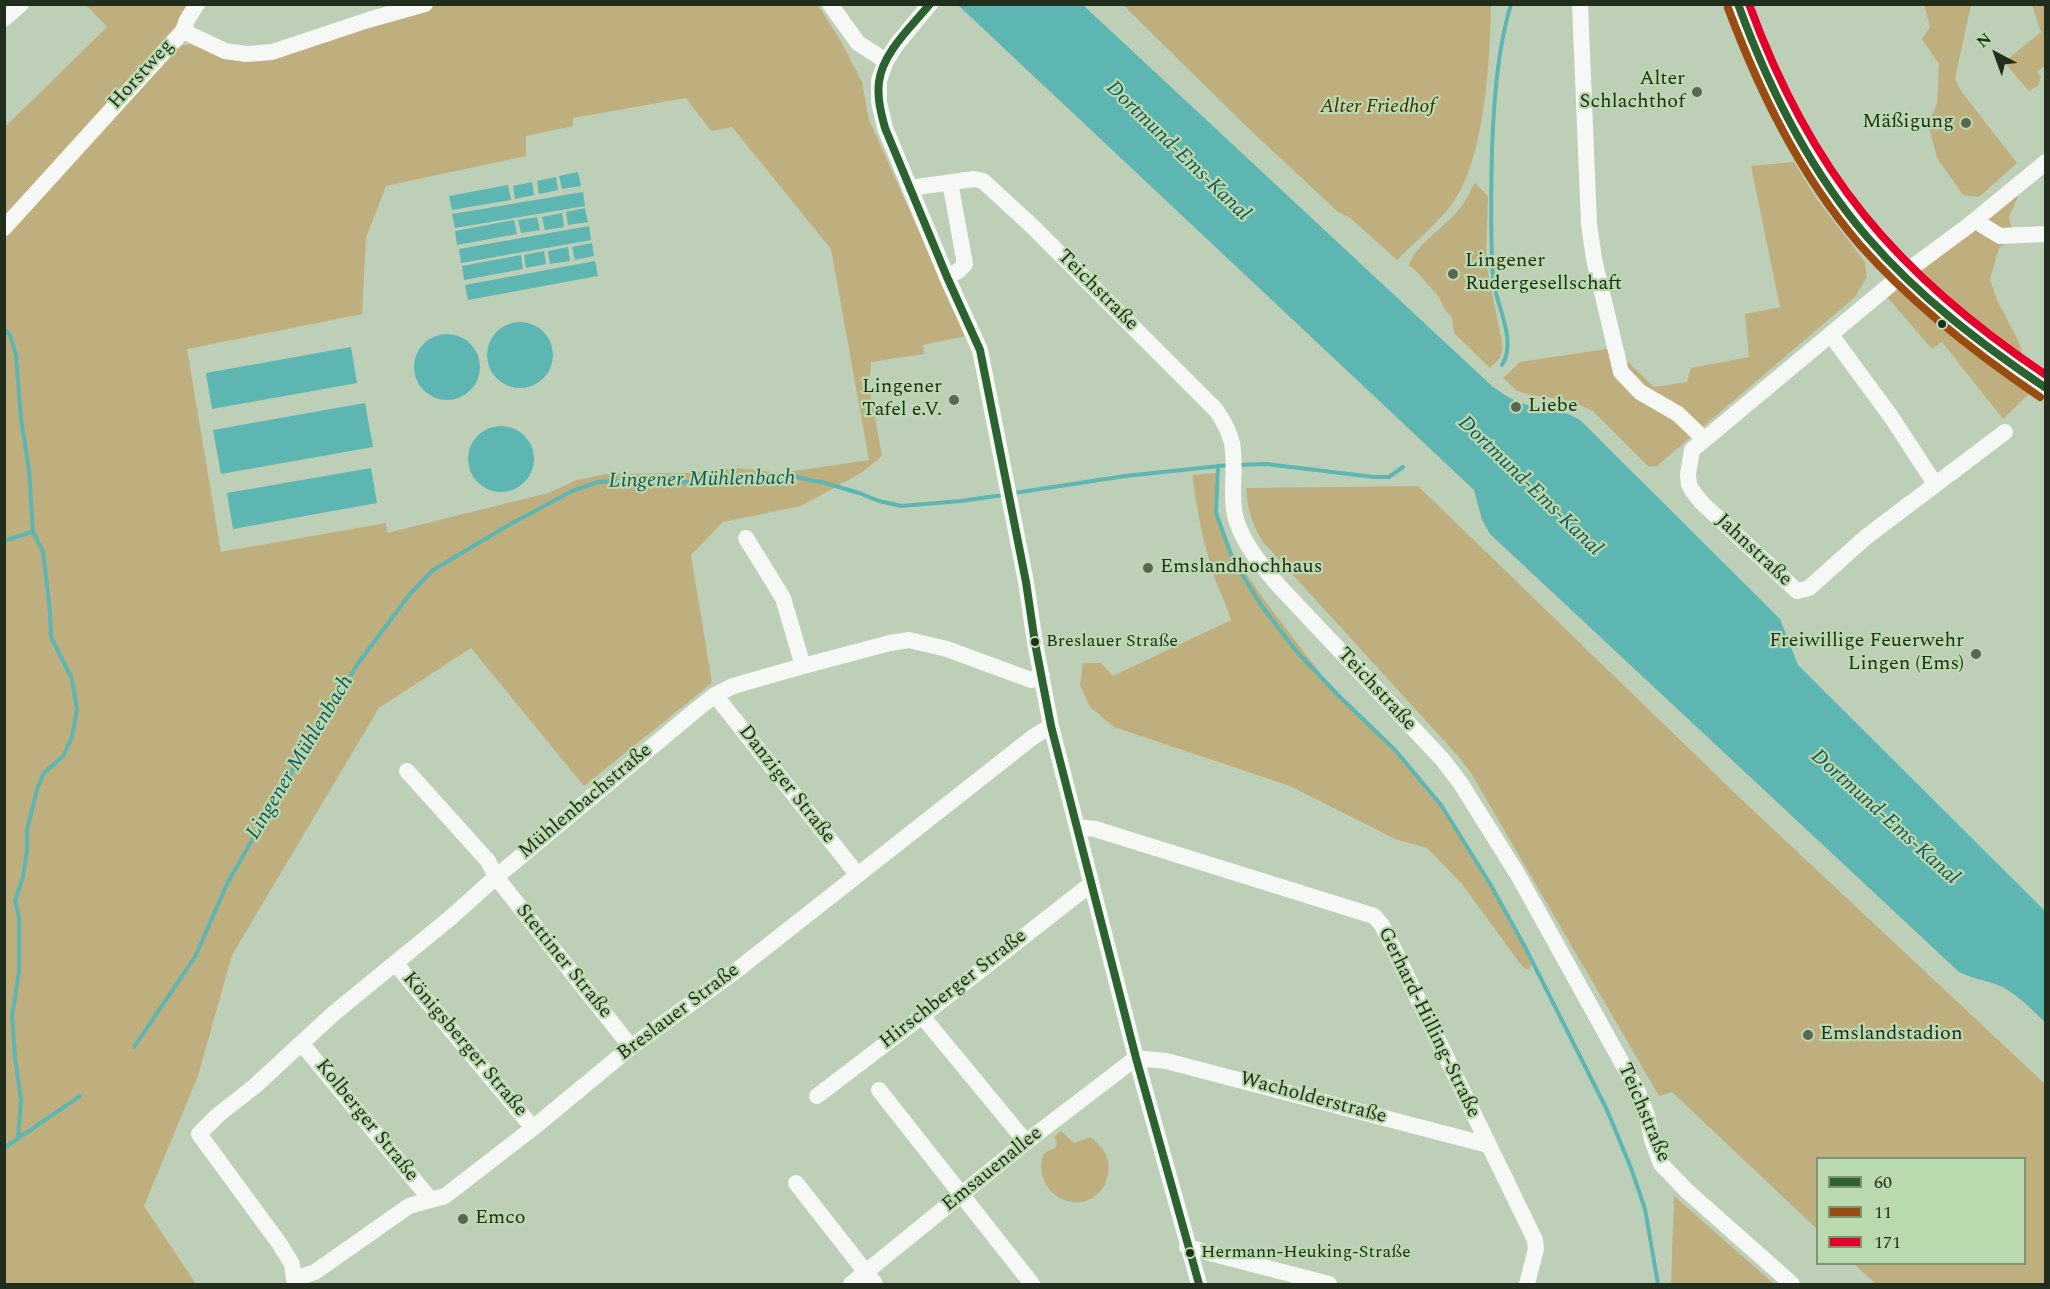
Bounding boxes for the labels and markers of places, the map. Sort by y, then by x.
place label: Alter Schlachthof [1580,68,1685,115]
marker: Alter Schlachthof [1690,85,1704,99]
place label: Mäßigung [1862,111,1954,135]
marker: Mäßigung [1959,116,1973,130]
place label: Lingener Rudergesellschaft [1465,250,1622,297]
marker: Lingener Rudergesellschaft [1446,267,1460,281]
unlabelled marker [1936,318,1948,330]
place label: Lingener Tafel e.V. [862,376,942,423]
marker: Lingener Tafel e.V. [947,393,961,407]
place label: Liebe [1528,395,1578,419]
marker: Liebe [1509,400,1523,414]
place label: Emslandhochhaus [1160,556,1322,580]
marker: Emslandhochhaus [1141,561,1155,575]
place label: Freiwillige Feuerwehr Lingen (Ems) [1769,630,1964,677]
place label: Breslauer Straße [1046,631,1178,653]
marker: Breslauer Straße [1029,636,1041,648]
marker: Freiwillige Feuerwehr Lingen (Ems) [1969,647,1983,661]
place label: Emslandstadion [1820,1023,1963,1047]
marker: Emslandstadion [1801,1028,1815,1042]
place label: Emco [475,1207,526,1231]
marker: Emco [456,1212,470,1226]
place label: Hermann-Heuking-Straße [1201,1242,1411,1264]
marker: Hermann-Heuking-Straße [1184,1247,1196,1259]

